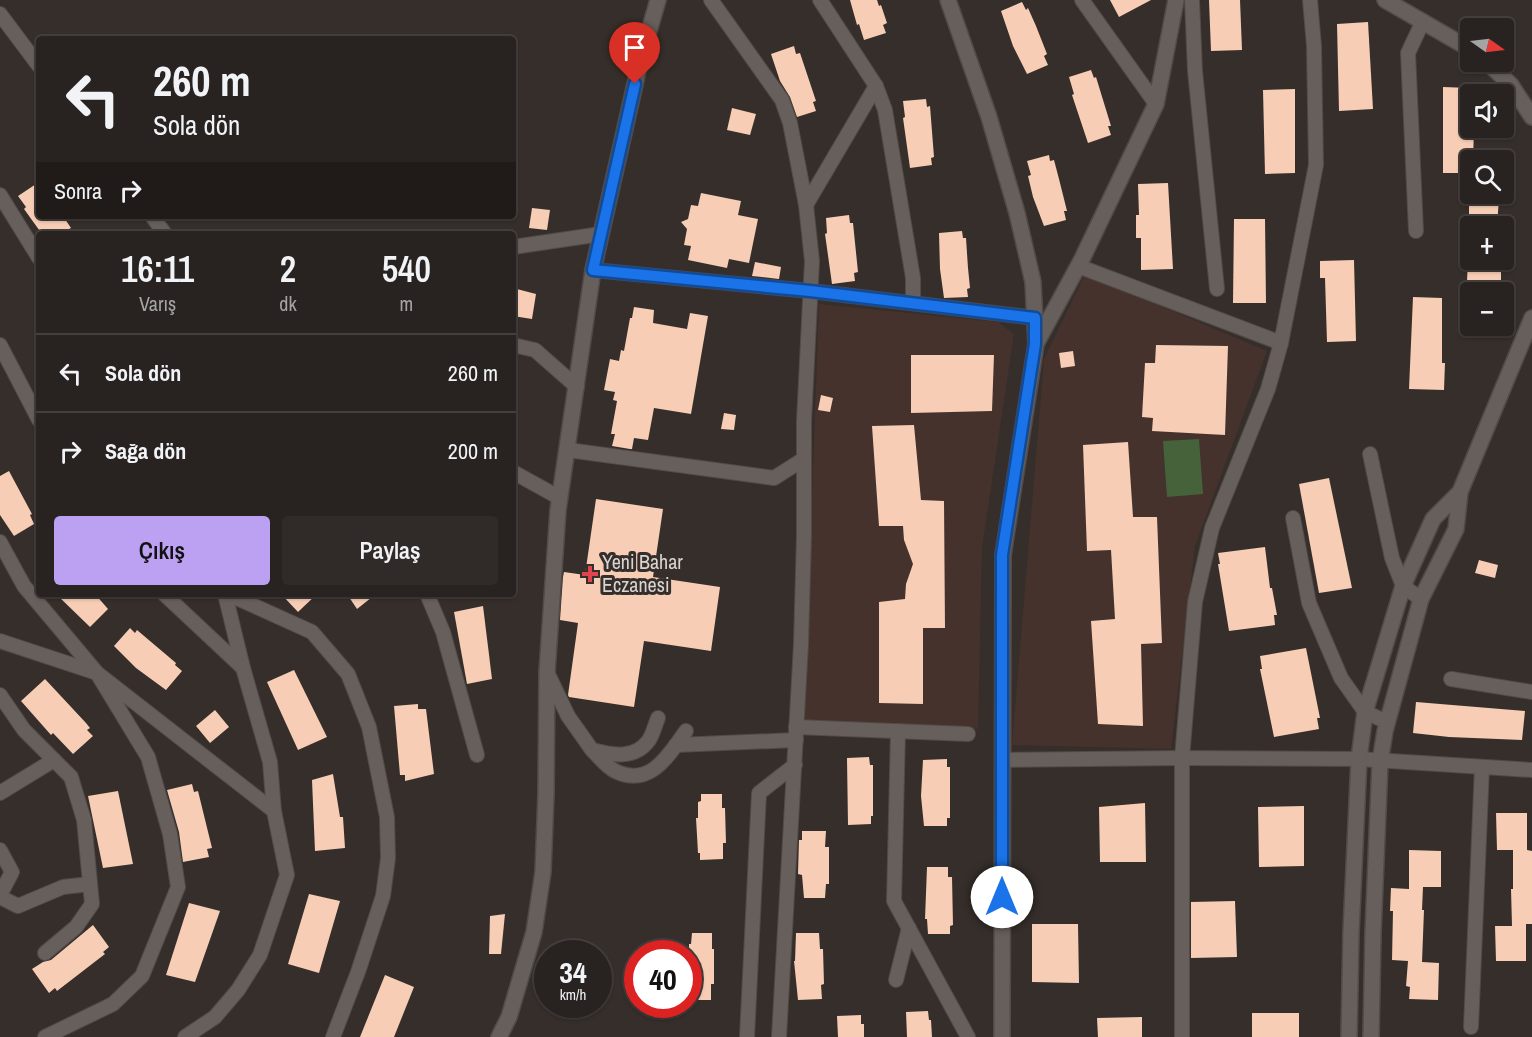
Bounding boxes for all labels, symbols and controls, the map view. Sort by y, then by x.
north arrow [1460,18,1514,72]
map controls [1460,18,1514,336]
pin [609,22,660,84]
icon: arrive [618,31,651,64]
text: 260 m [153,53,251,109]
icon: left [54,60,132,138]
button: sound [1460,84,1514,138]
text: Sola dön [153,107,240,143]
button: search [1460,150,1514,204]
icon: right [114,174,147,207]
text: Sonra [54,176,102,206]
button: + [1460,216,1514,270]
text: 16:11 [121,245,194,293]
text: 2 [280,245,296,293]
text: 540 [382,245,431,293]
button: − [1460,282,1514,336]
text: Varış [139,290,176,317]
text: dk [279,290,297,317]
text: m [399,290,413,317]
icon: left [54,357,87,390]
text: Sola dön [105,358,181,388]
text: 260 m [448,358,498,388]
icon: right [54,435,87,468]
text: Sağa dön [105,436,186,466]
text: 200 m [448,436,498,466]
button: Çıkış [54,516,270,585]
button: Paylaş [282,516,498,585]
place label: Yeni Bahar Eczanesi [602,548,683,598]
marker: Yeni Bahar Eczanesi [583,567,597,581]
position arrow [970,865,1034,929]
speed limit sign: 40 [624,940,702,1018]
text: 34 [559,952,587,992]
text: km/h [560,984,586,1005]

